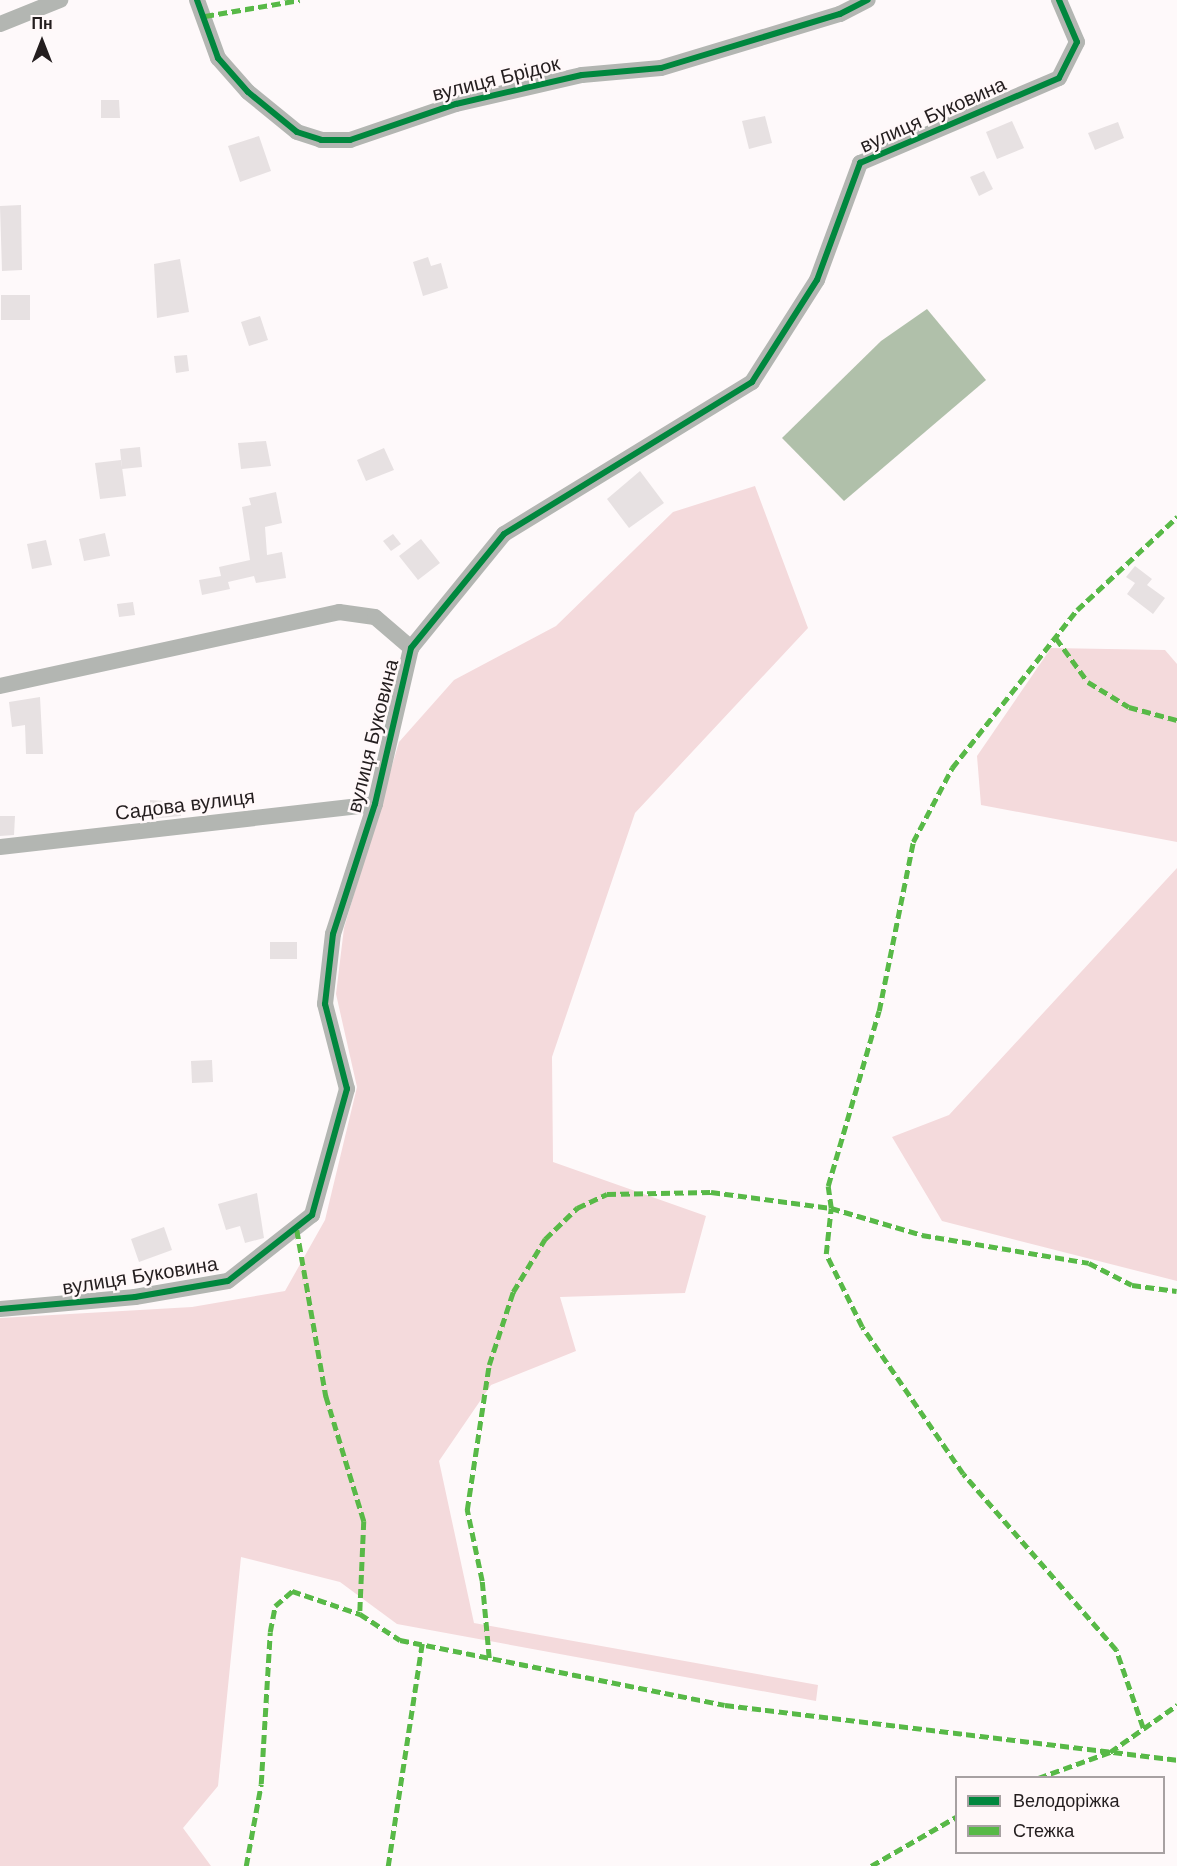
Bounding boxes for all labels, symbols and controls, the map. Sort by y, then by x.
north arrow [12,12,72,72]
text: Пн [31,15,53,32]
street label: вулиця Брідок [430,52,562,106]
street label: вулиця Буковина [856,72,1010,158]
street label: вулиця Буковина [342,657,404,815]
street label: Садова вулиця [114,785,256,825]
street label: вулиця Буковина [61,1252,219,1300]
legend [955,1776,1165,1854]
text: Велодоріжка [1013,1791,1120,1811]
text: Стежка [1013,1821,1074,1841]

